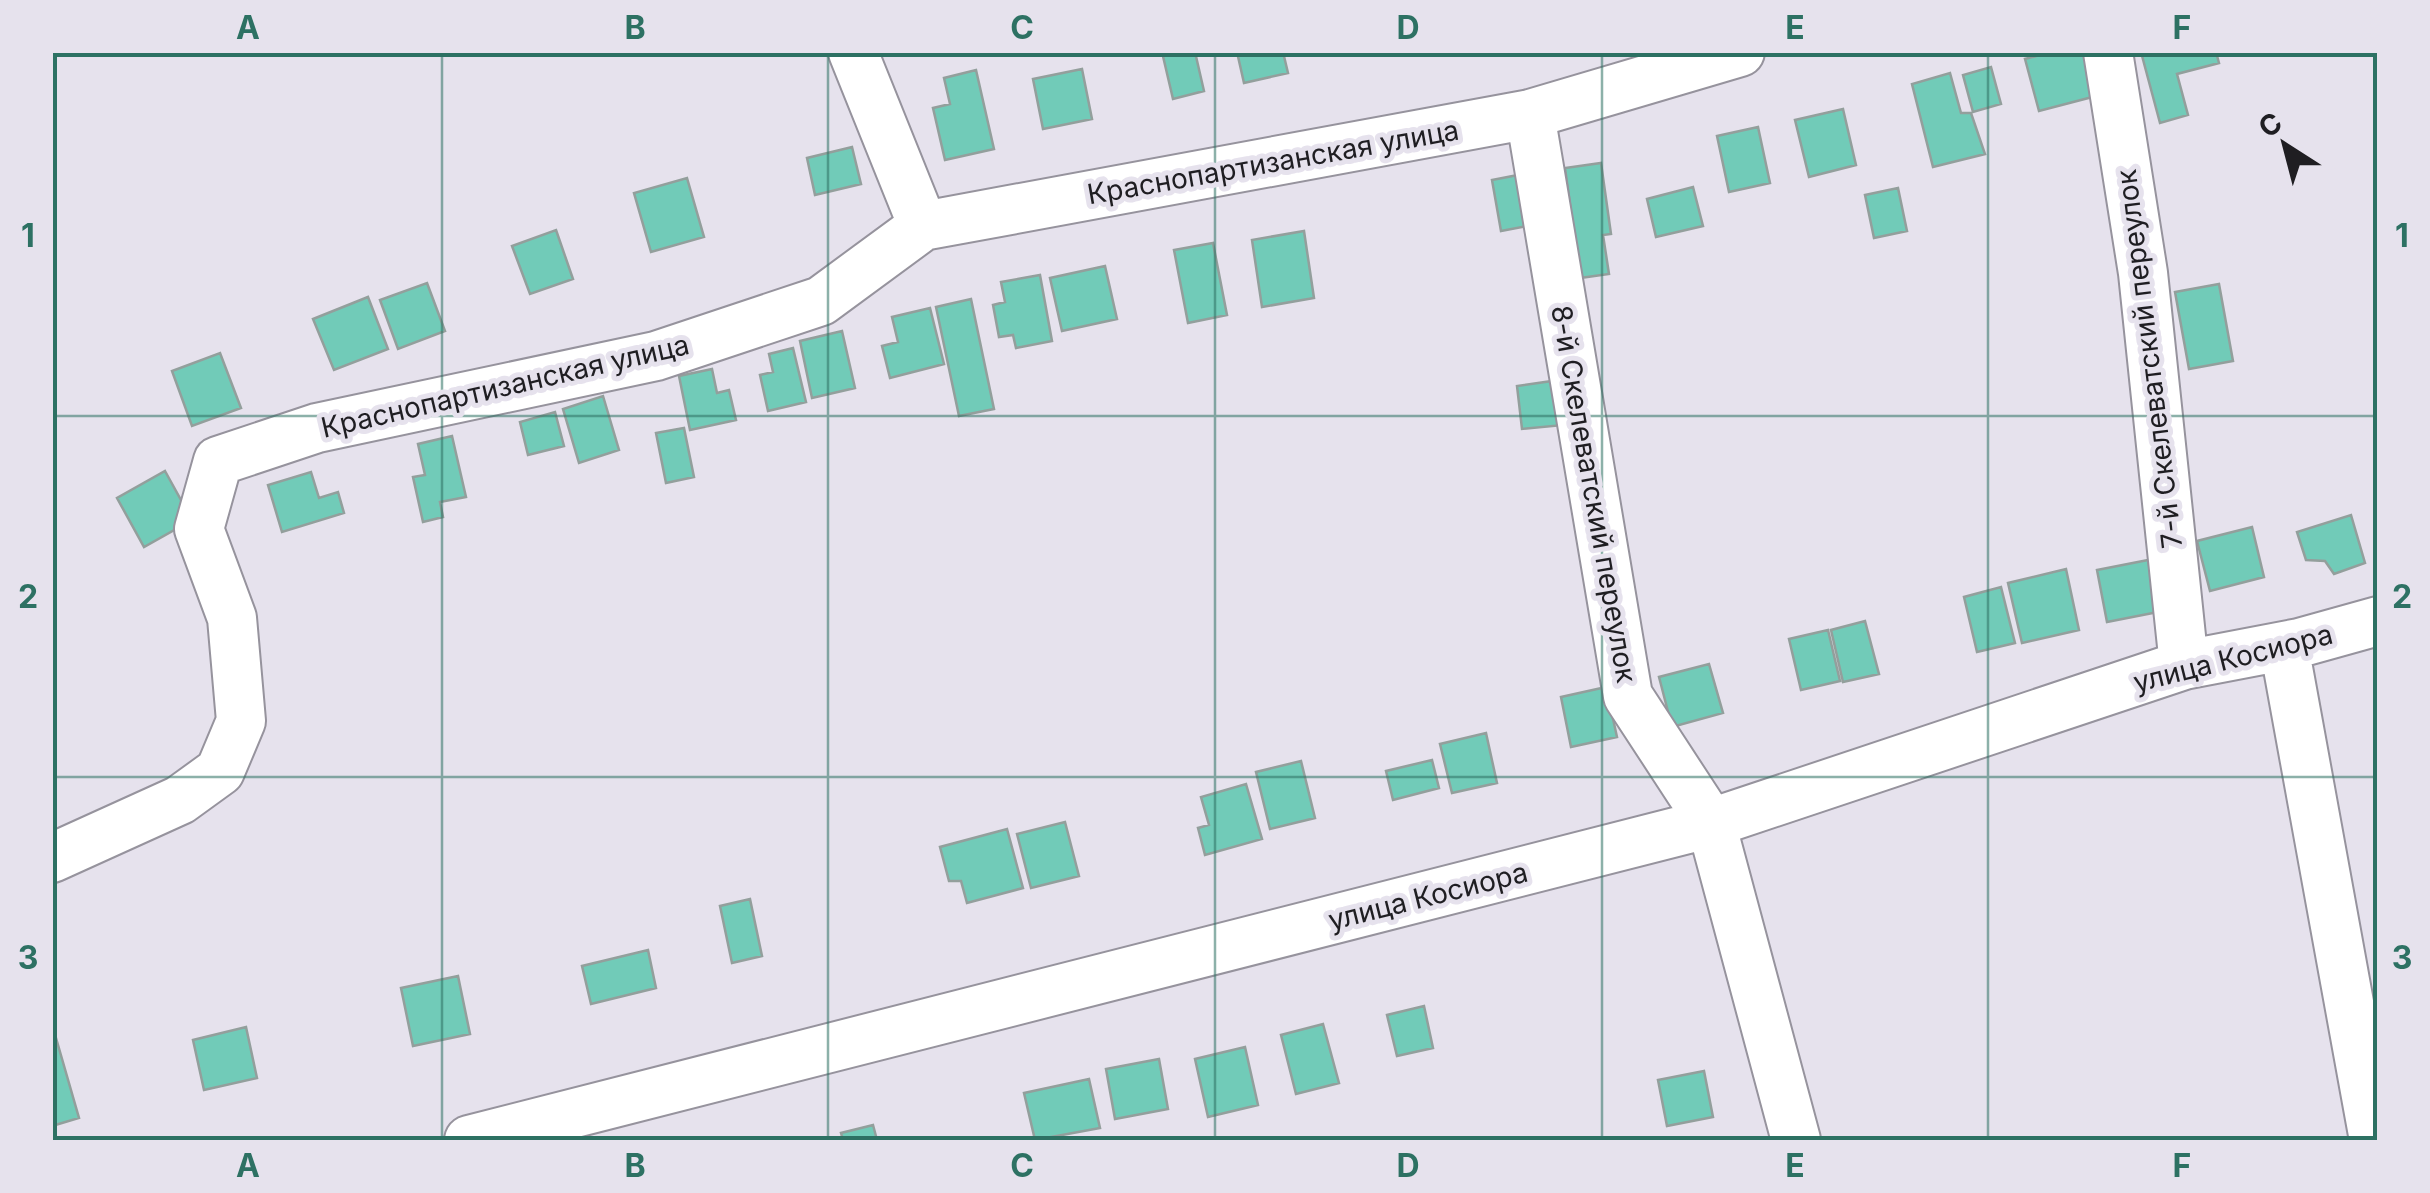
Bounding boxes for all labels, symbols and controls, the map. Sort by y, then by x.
text: A [236,8,260,47]
text: B [624,8,646,47]
text: C [1010,8,1034,47]
text: D [1396,8,1420,47]
text: E [1785,8,1805,47]
text: F [2173,8,2191,47]
north arrow [2235,95,2335,195]
text: С [2252,105,2289,145]
street label: Краснопартизанская улица [1085,113,1461,211]
street label: 7-й Скелеватский переулок [2109,168,2189,550]
text: 1 [21,216,35,255]
text: 1 [2395,216,2409,255]
street label: 8-й Скелеватский переулок [1544,302,1644,686]
street label: Краснопартизанская улица [318,327,692,445]
text: 2 [18,577,38,616]
text: 2 [2392,577,2412,616]
street label: улица Косиора [2130,617,2336,699]
street label: улица Косиора [1325,855,1531,937]
text: 3 [18,938,38,977]
text: 3 [2392,938,2412,977]
text: A [236,1146,260,1185]
text: B [624,1146,646,1185]
text: C [1010,1146,1034,1185]
text: D [1396,1146,1420,1185]
text: E [1785,1146,1805,1185]
text: F [2173,1146,2191,1185]

